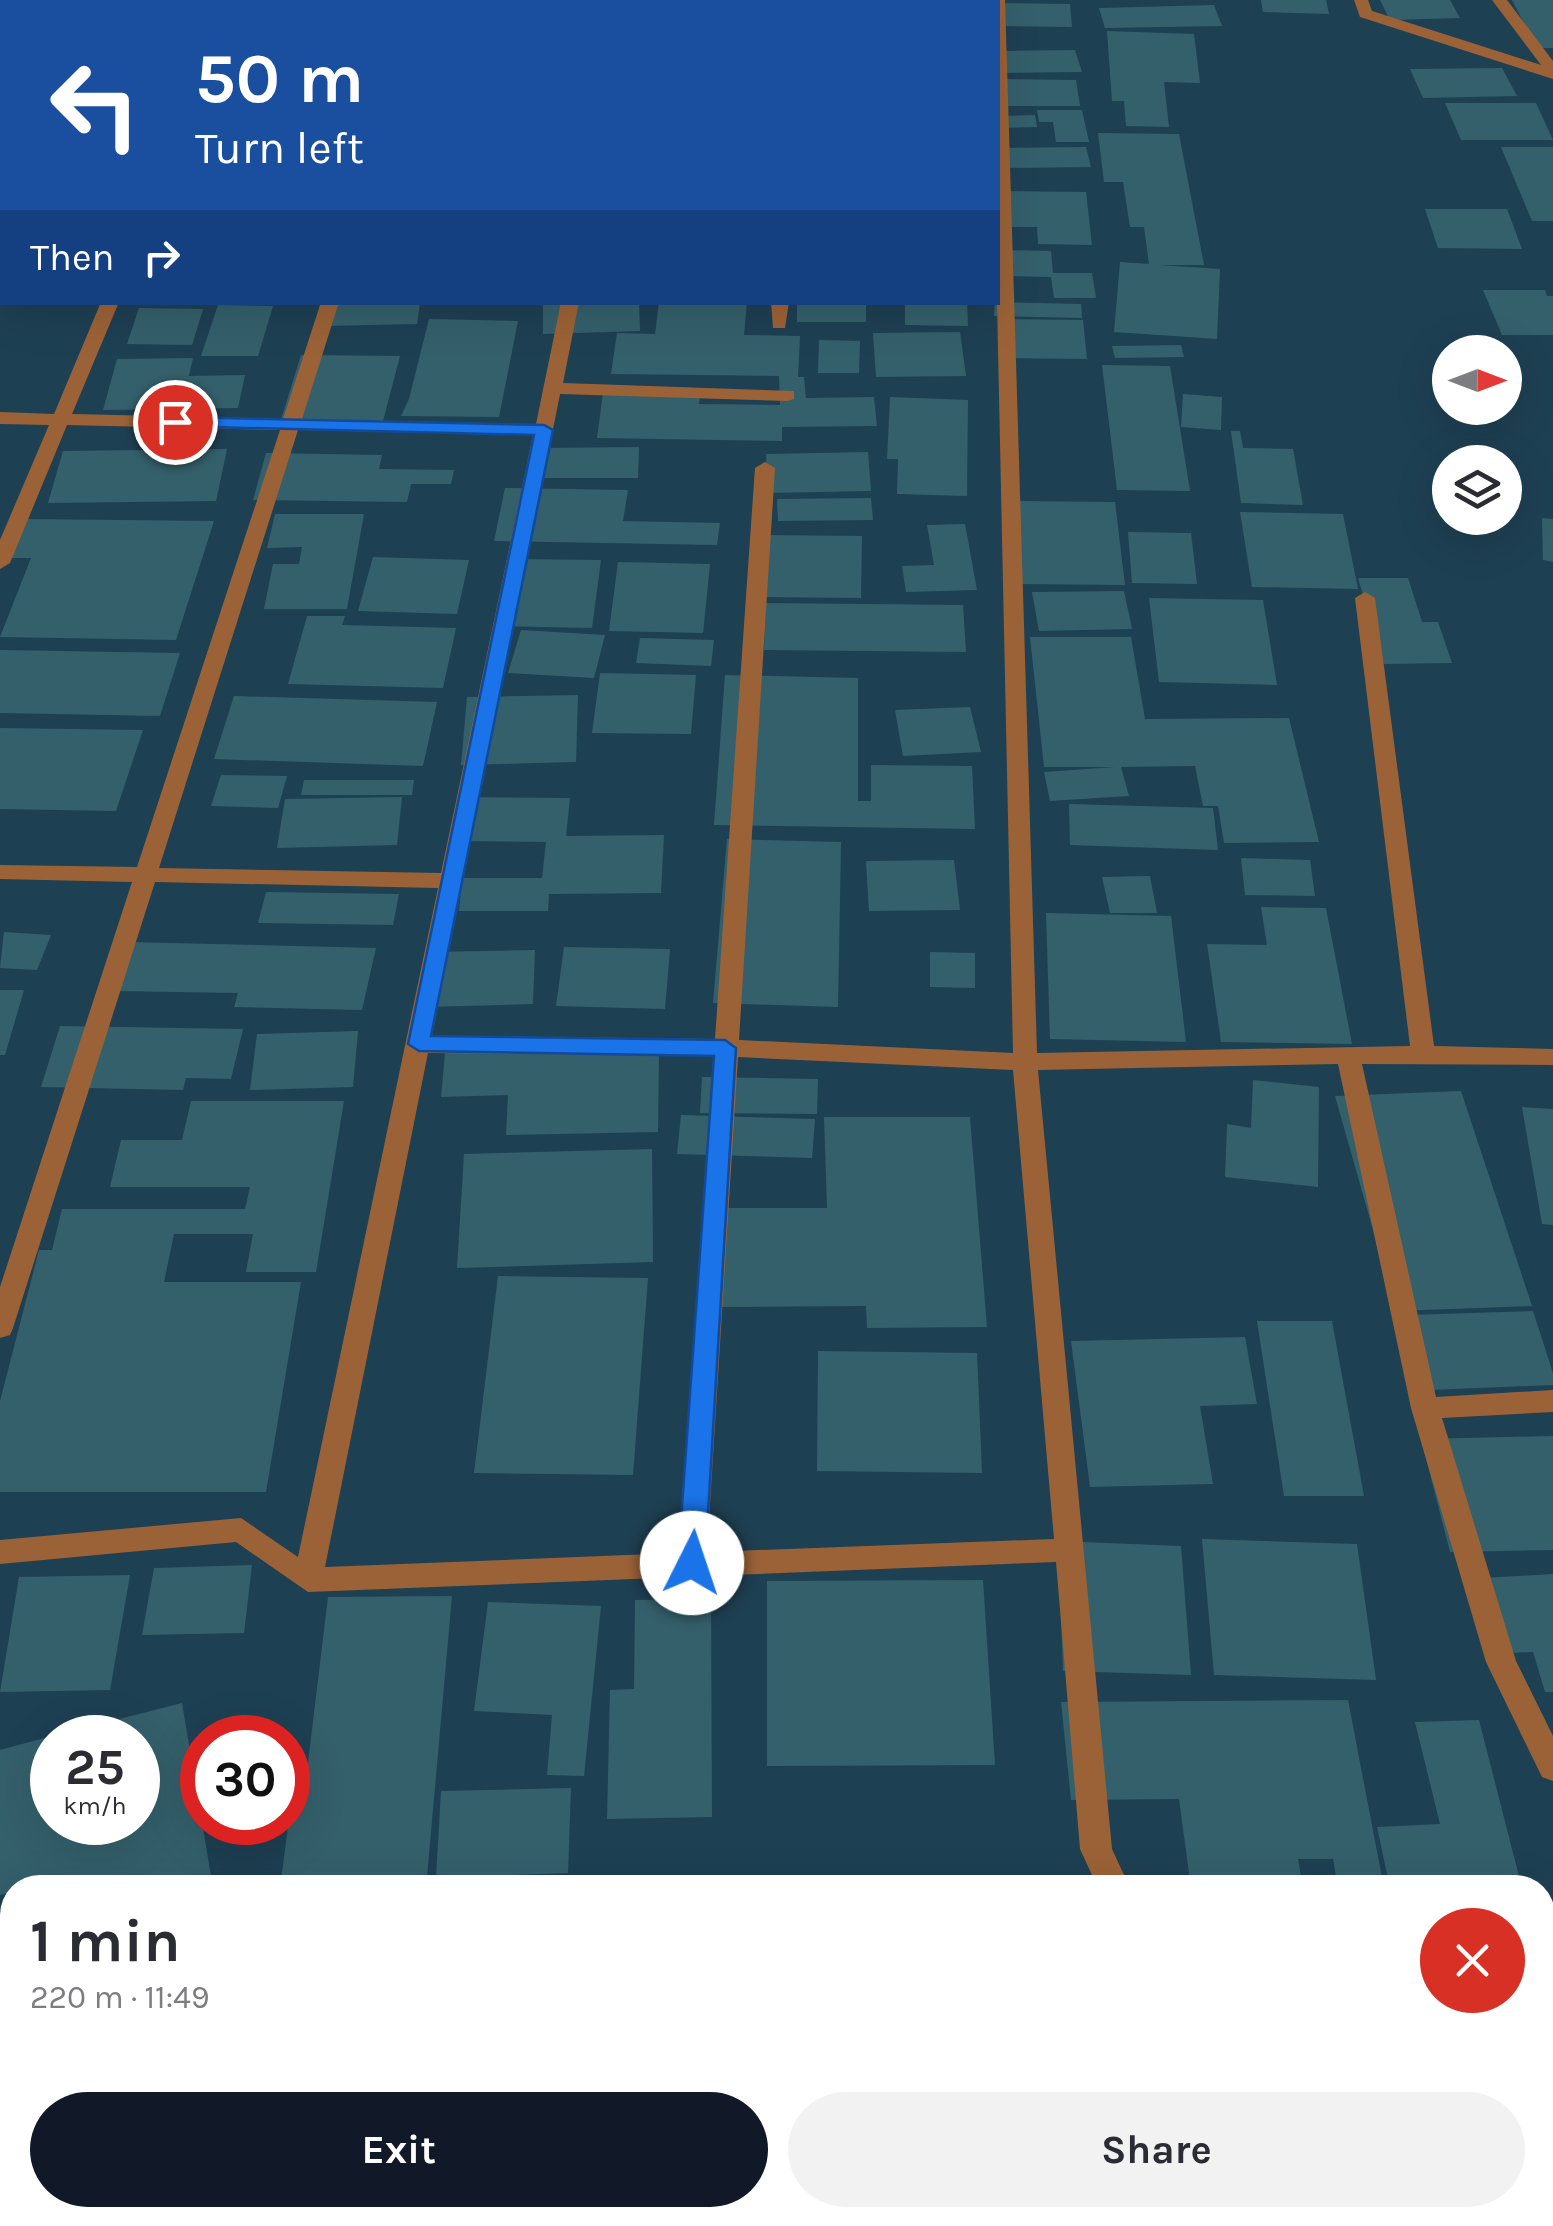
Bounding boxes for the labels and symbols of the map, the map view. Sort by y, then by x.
north arrow [1432,335,1522,425]
pin [133,380,218,465]
position arrow [640,1511,744,1615]
speed limit sign: 30 [180,1715,310,1845]

